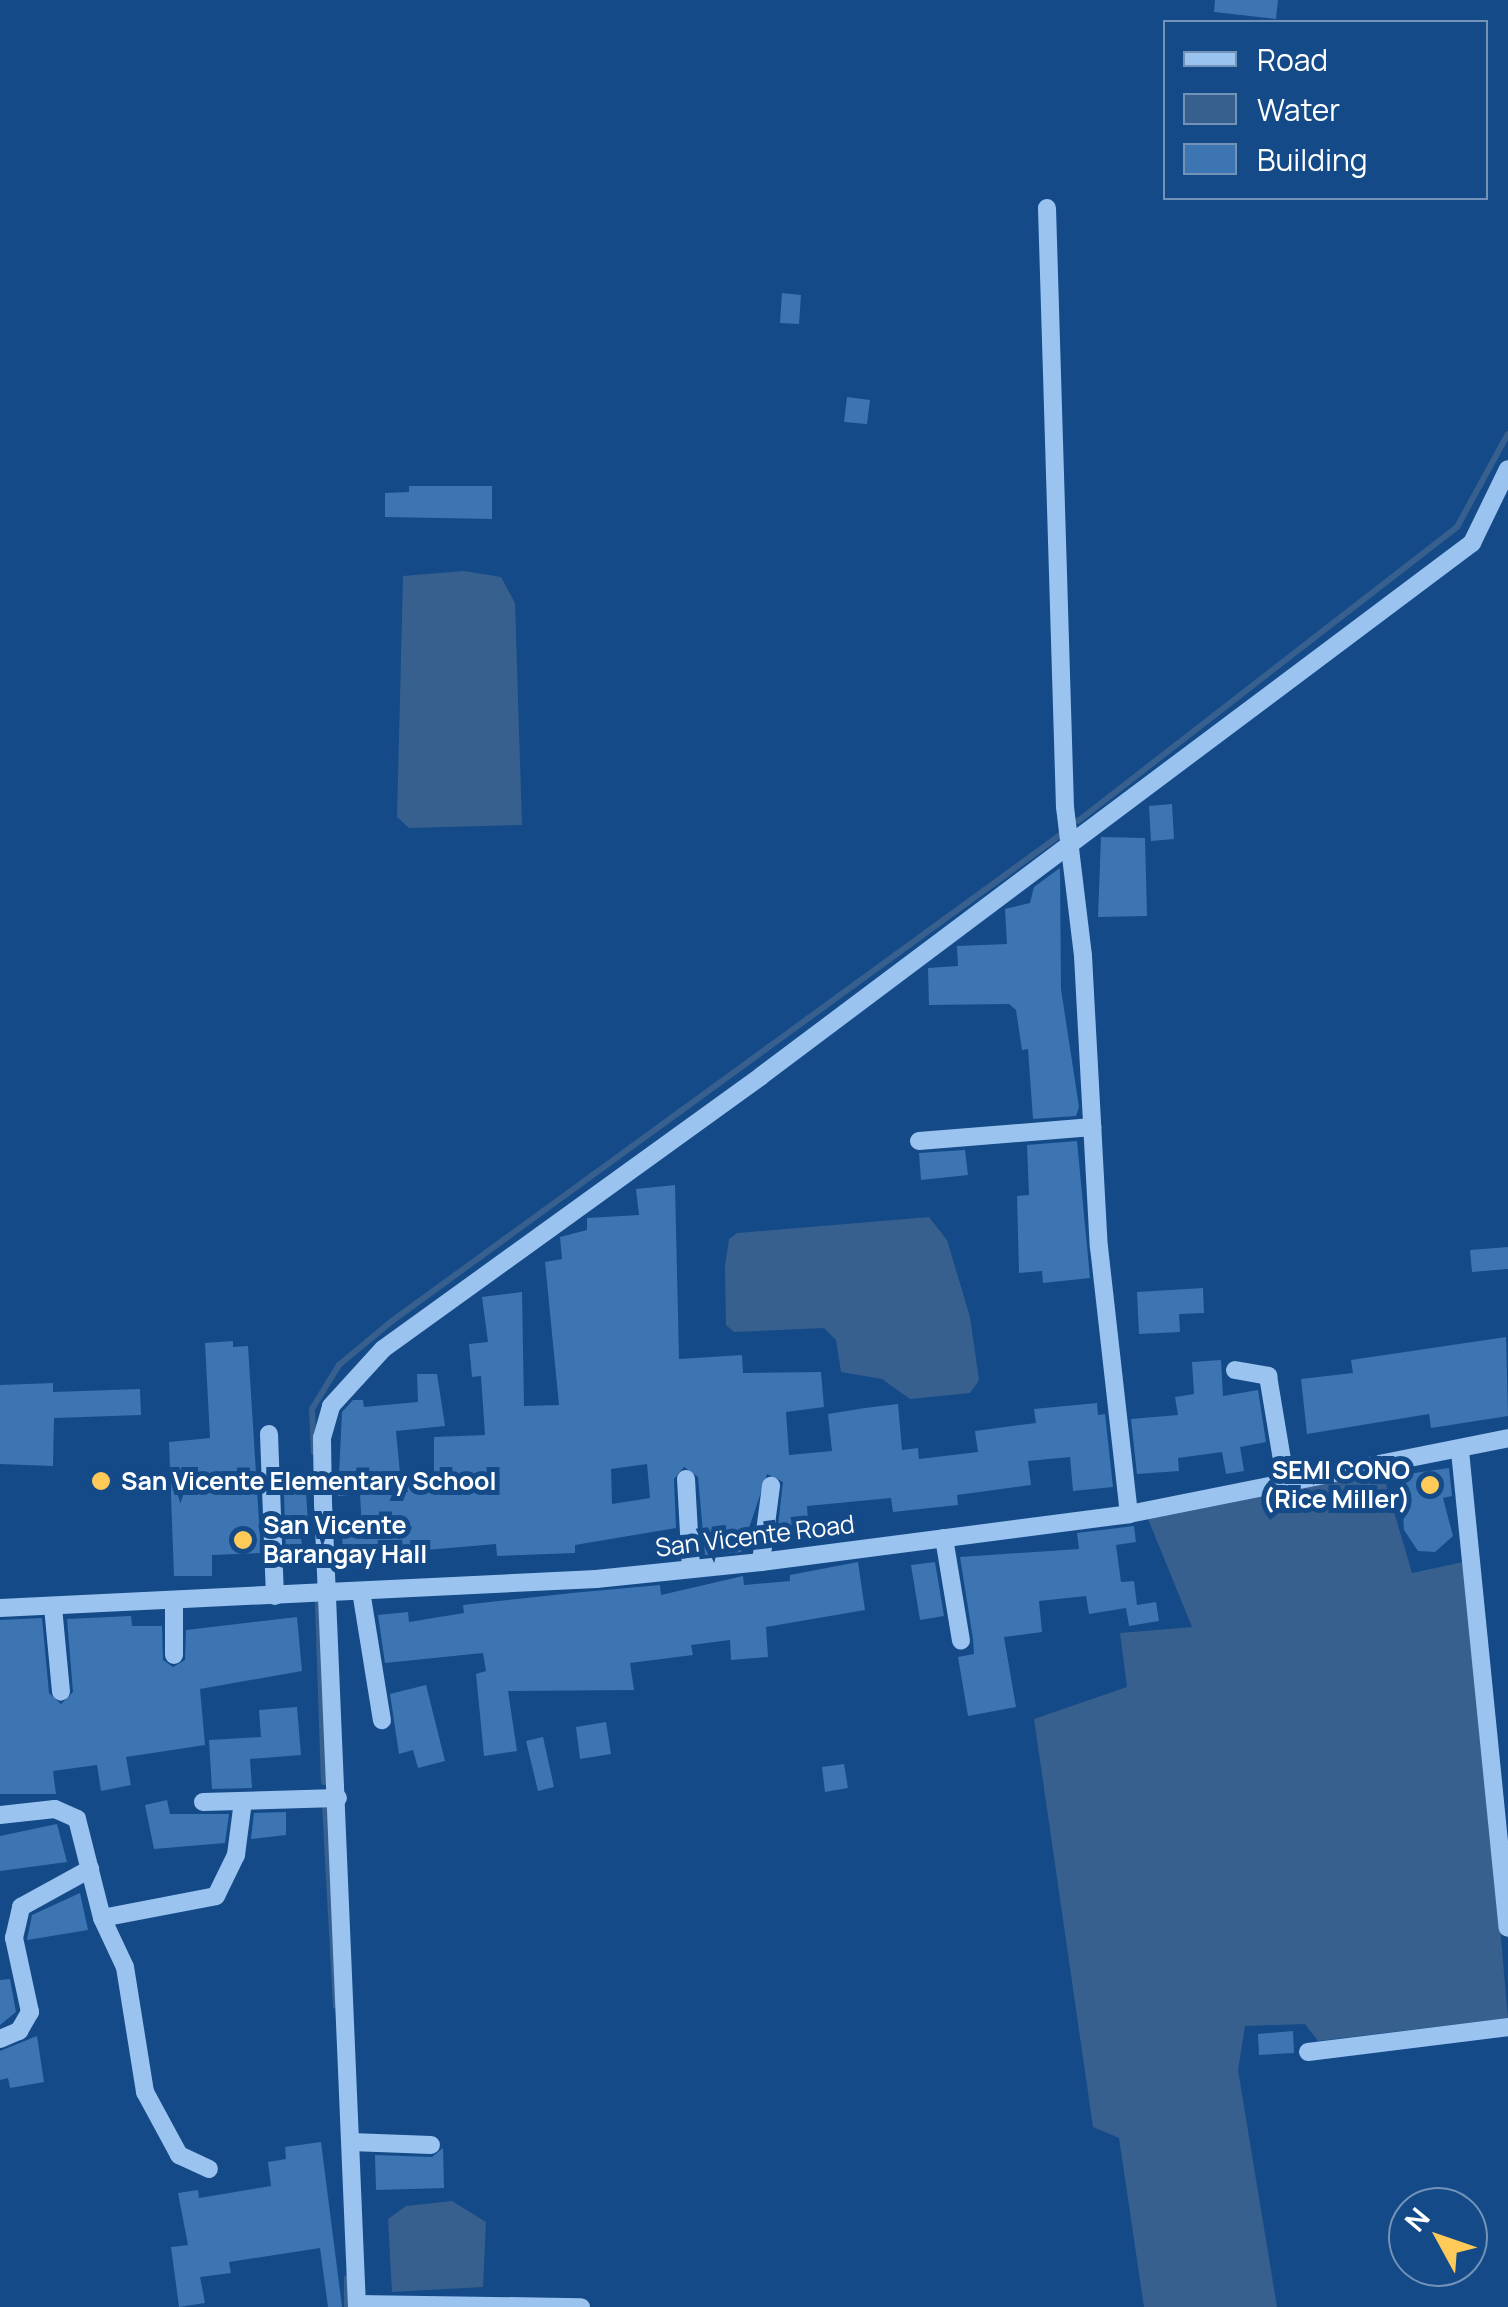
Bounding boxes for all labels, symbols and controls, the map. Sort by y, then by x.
legend [1163,20,1488,200]
text: Road [1257,39,1328,80]
text: Water [1257,89,1340,130]
text: Building [1257,139,1368,180]
place label: SEMI CONO (Rice Miller) [1263,1456,1410,1515]
place label: San Vicente Elementary School [121,1466,497,1496]
marker: San Vicente Elementary School [90,1470,112,1492]
marker: SEMI CONO (Rice Miller) [1419,1474,1441,1496]
street label: San Vicente Road [654,1509,856,1563]
place label: San Vicente Barangay Hall [263,1511,427,1570]
marker: San Vicente Barangay Hall [232,1529,254,1551]
north arrow [1388,2187,1488,2287]
text: N [1396,2199,1438,2239]

